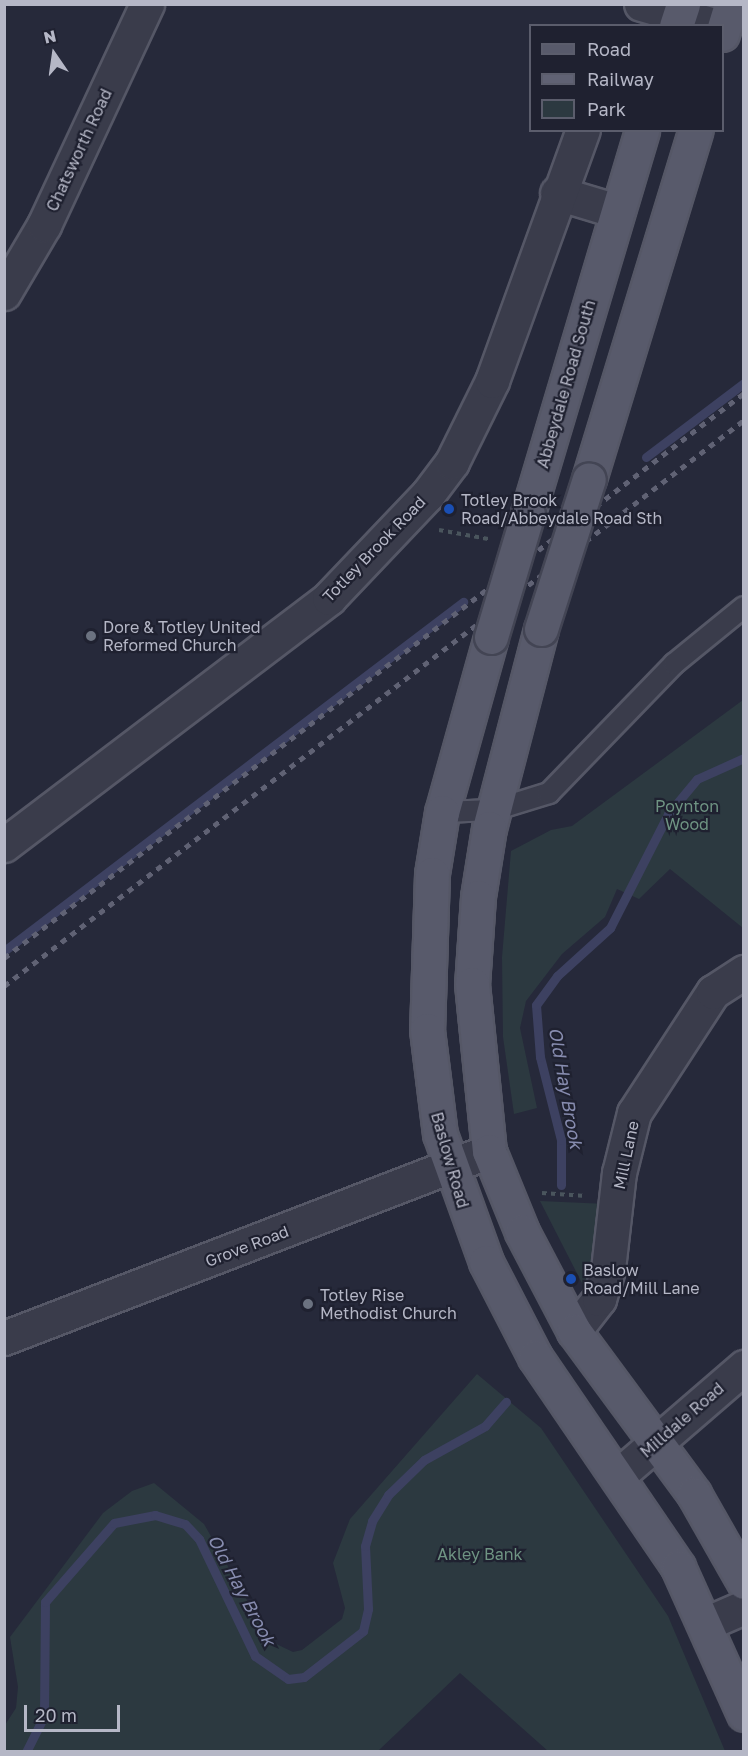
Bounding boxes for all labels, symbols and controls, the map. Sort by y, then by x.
north arrow [24,24,84,84]
legend [529,24,724,132]
text: N [42,25,58,48]
text: Road [587,38,631,60]
text: Railway [587,68,654,90]
street label: Chatsworth Road [42,86,116,214]
text: Park [587,98,626,120]
street label: Abbeydale Road South [533,298,599,470]
place label: Totley Brook Road/Abbeydale Road Sth [461,490,662,528]
street label: Totley Brook Road [319,492,429,606]
marker: Totley Brook Road/Abbeydale Road Sth [442,502,456,516]
place label: Dore & Totley United Reformed Church [103,617,261,655]
marker: Dore & Totley United Reformed Church [84,629,98,643]
park label: Poynton Wood [655,796,719,834]
water label: Old Hay Brook [545,1025,587,1151]
street label: Baslow Road [427,1110,473,1210]
street label: Mill Lane [609,1119,643,1191]
street label: Grove Road [203,1221,291,1271]
place label: Baslow Road/Mill Lane [583,1260,700,1298]
marker: Baslow Road/Mill Lane [564,1272,578,1286]
place label: Totley Rise Methodist Church [320,1285,457,1323]
marker: Totley Rise Methodist Church [301,1297,315,1311]
street label: Milldale Road [636,1378,728,1462]
water label: Old Hay Brook [204,1531,280,1649]
park label: Akley Bank [437,1544,523,1564]
scale bar [27,1693,123,1731]
text: 20 m [35,1704,77,1726]

